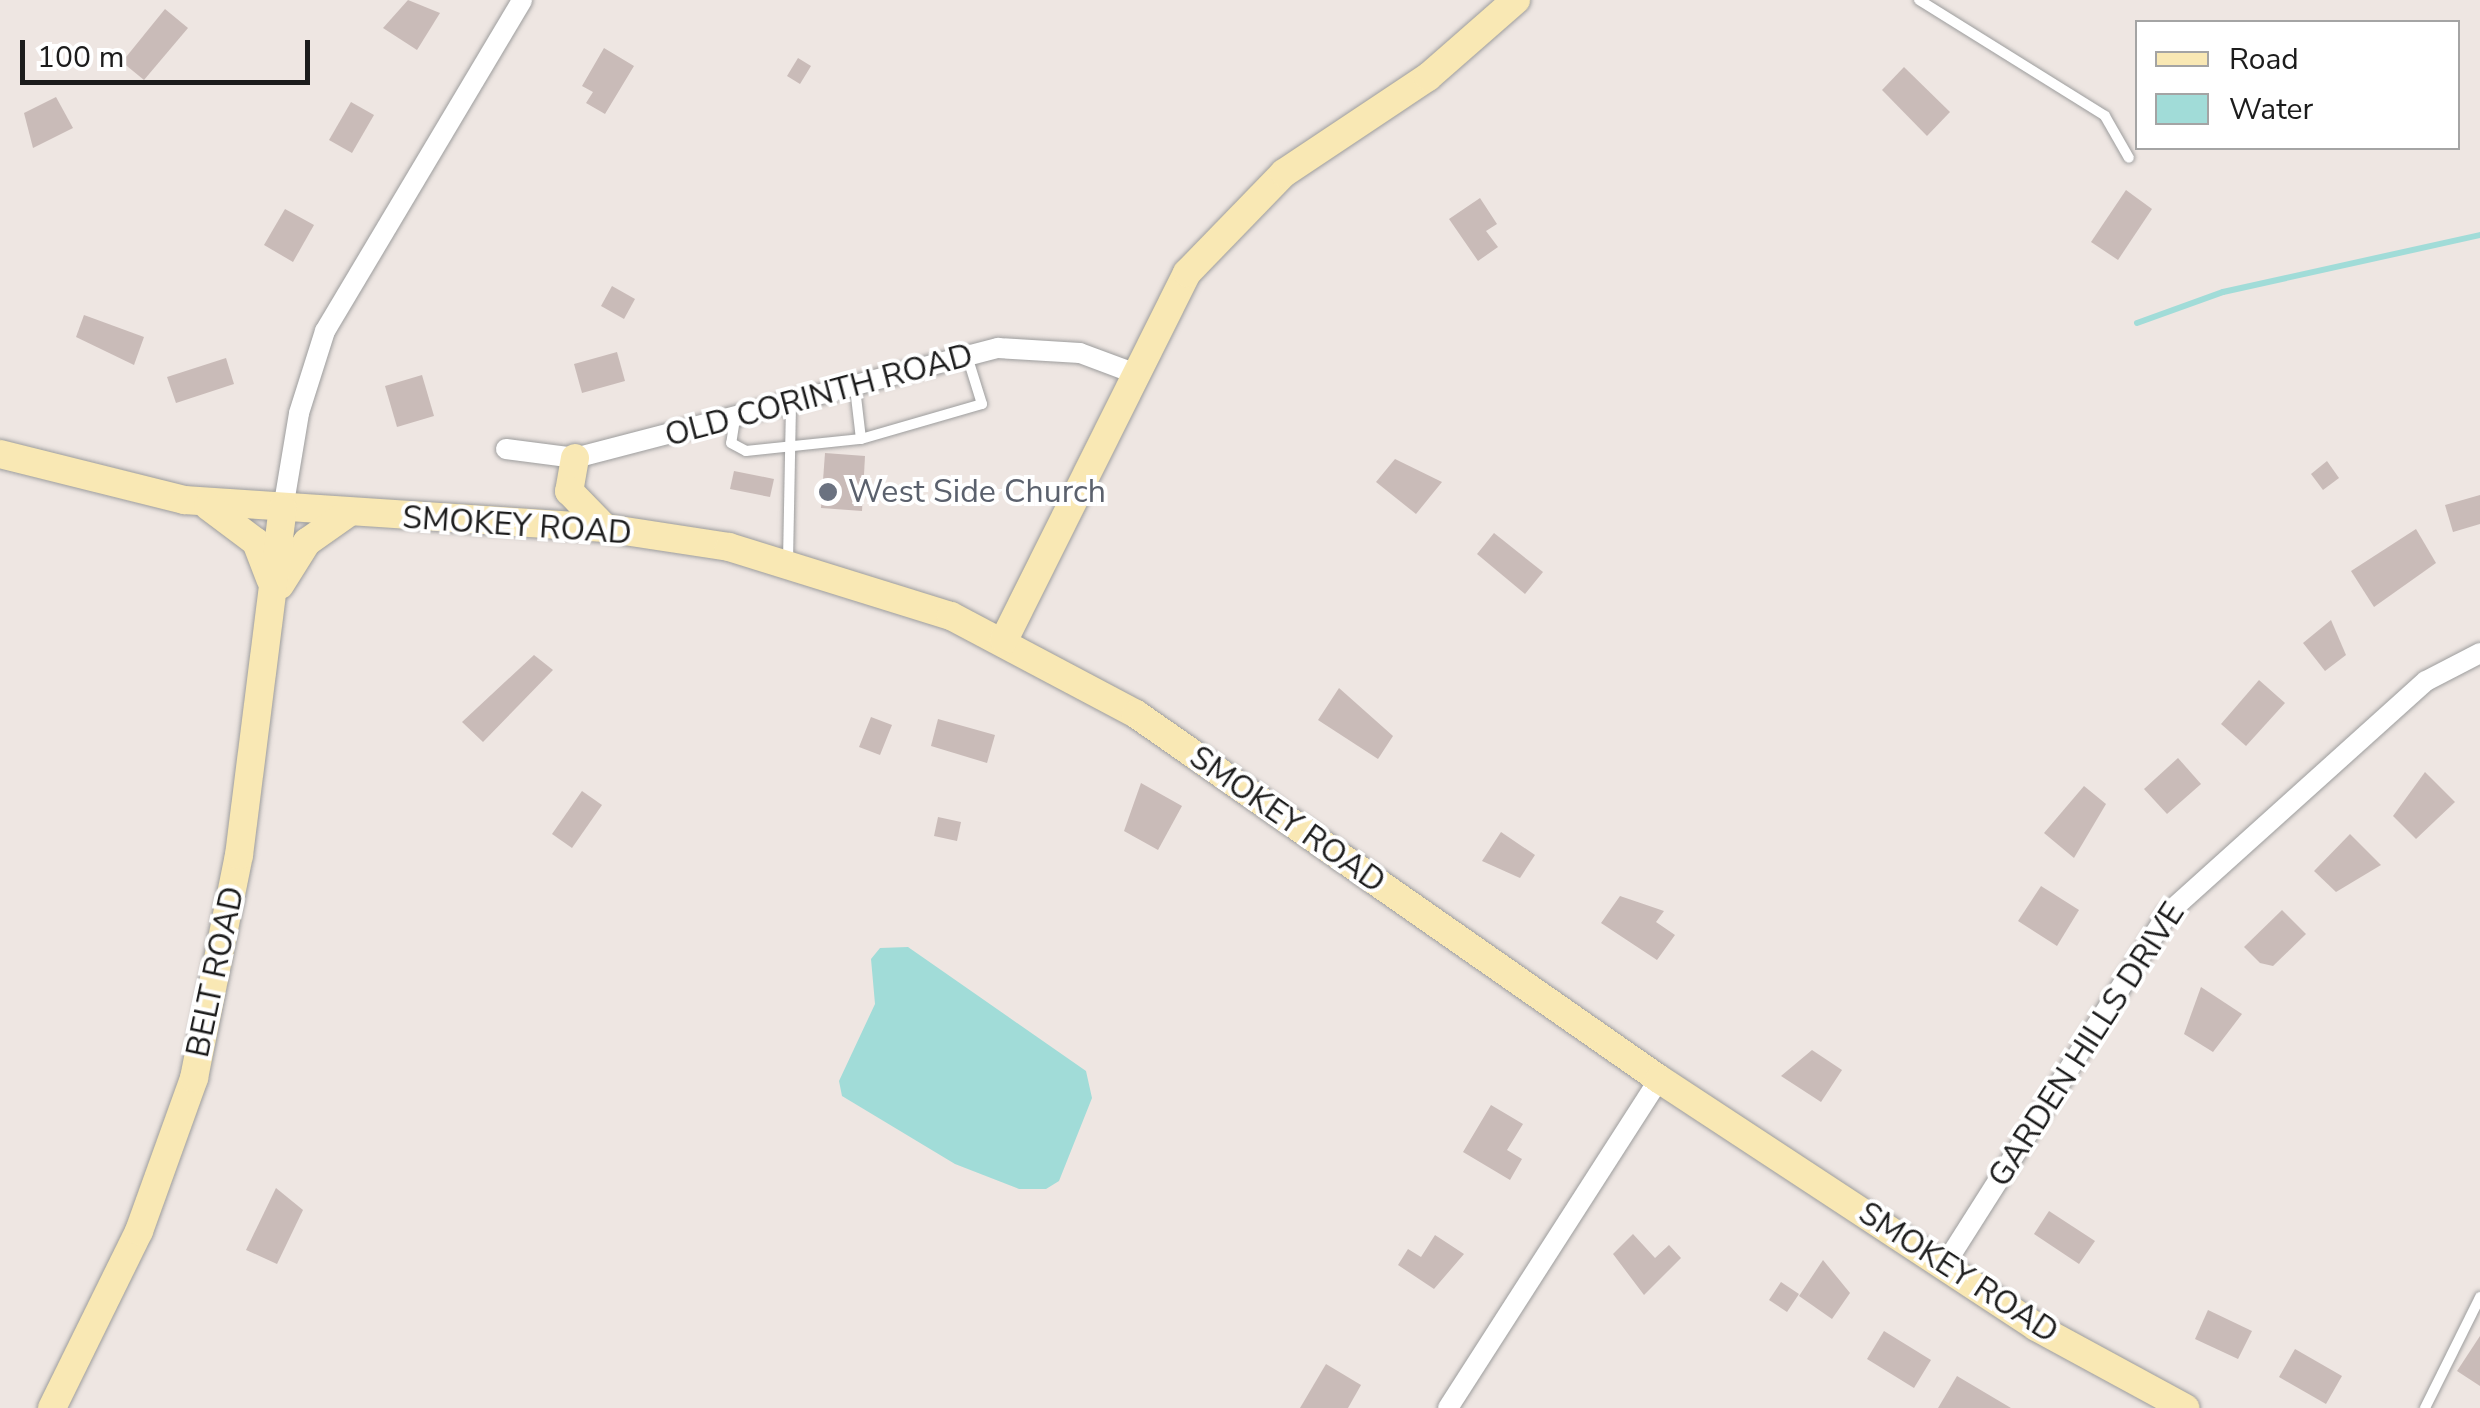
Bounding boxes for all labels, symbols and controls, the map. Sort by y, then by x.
scale bar [25,20,315,82]
legend [2135,20,2460,150]
text: 100 m [37,37,124,78]
text: Road [2229,39,2299,80]
text: Water [2229,89,2313,130]
street label: OLD CORINTH ROAD [661,336,977,456]
place label: West Side Church [848,473,1106,511]
marker: West Side Church [817,481,839,503]
street label: SMOKEY ROAD [401,499,633,553]
street label: SMOKEY ROAD [1182,738,1392,902]
street label: BELT ROAD [179,883,253,1061]
street label: GARDEN HILLS DRIVE [1981,896,2193,1194]
street label: SMOKEY ROAD [1851,1194,2065,1352]

